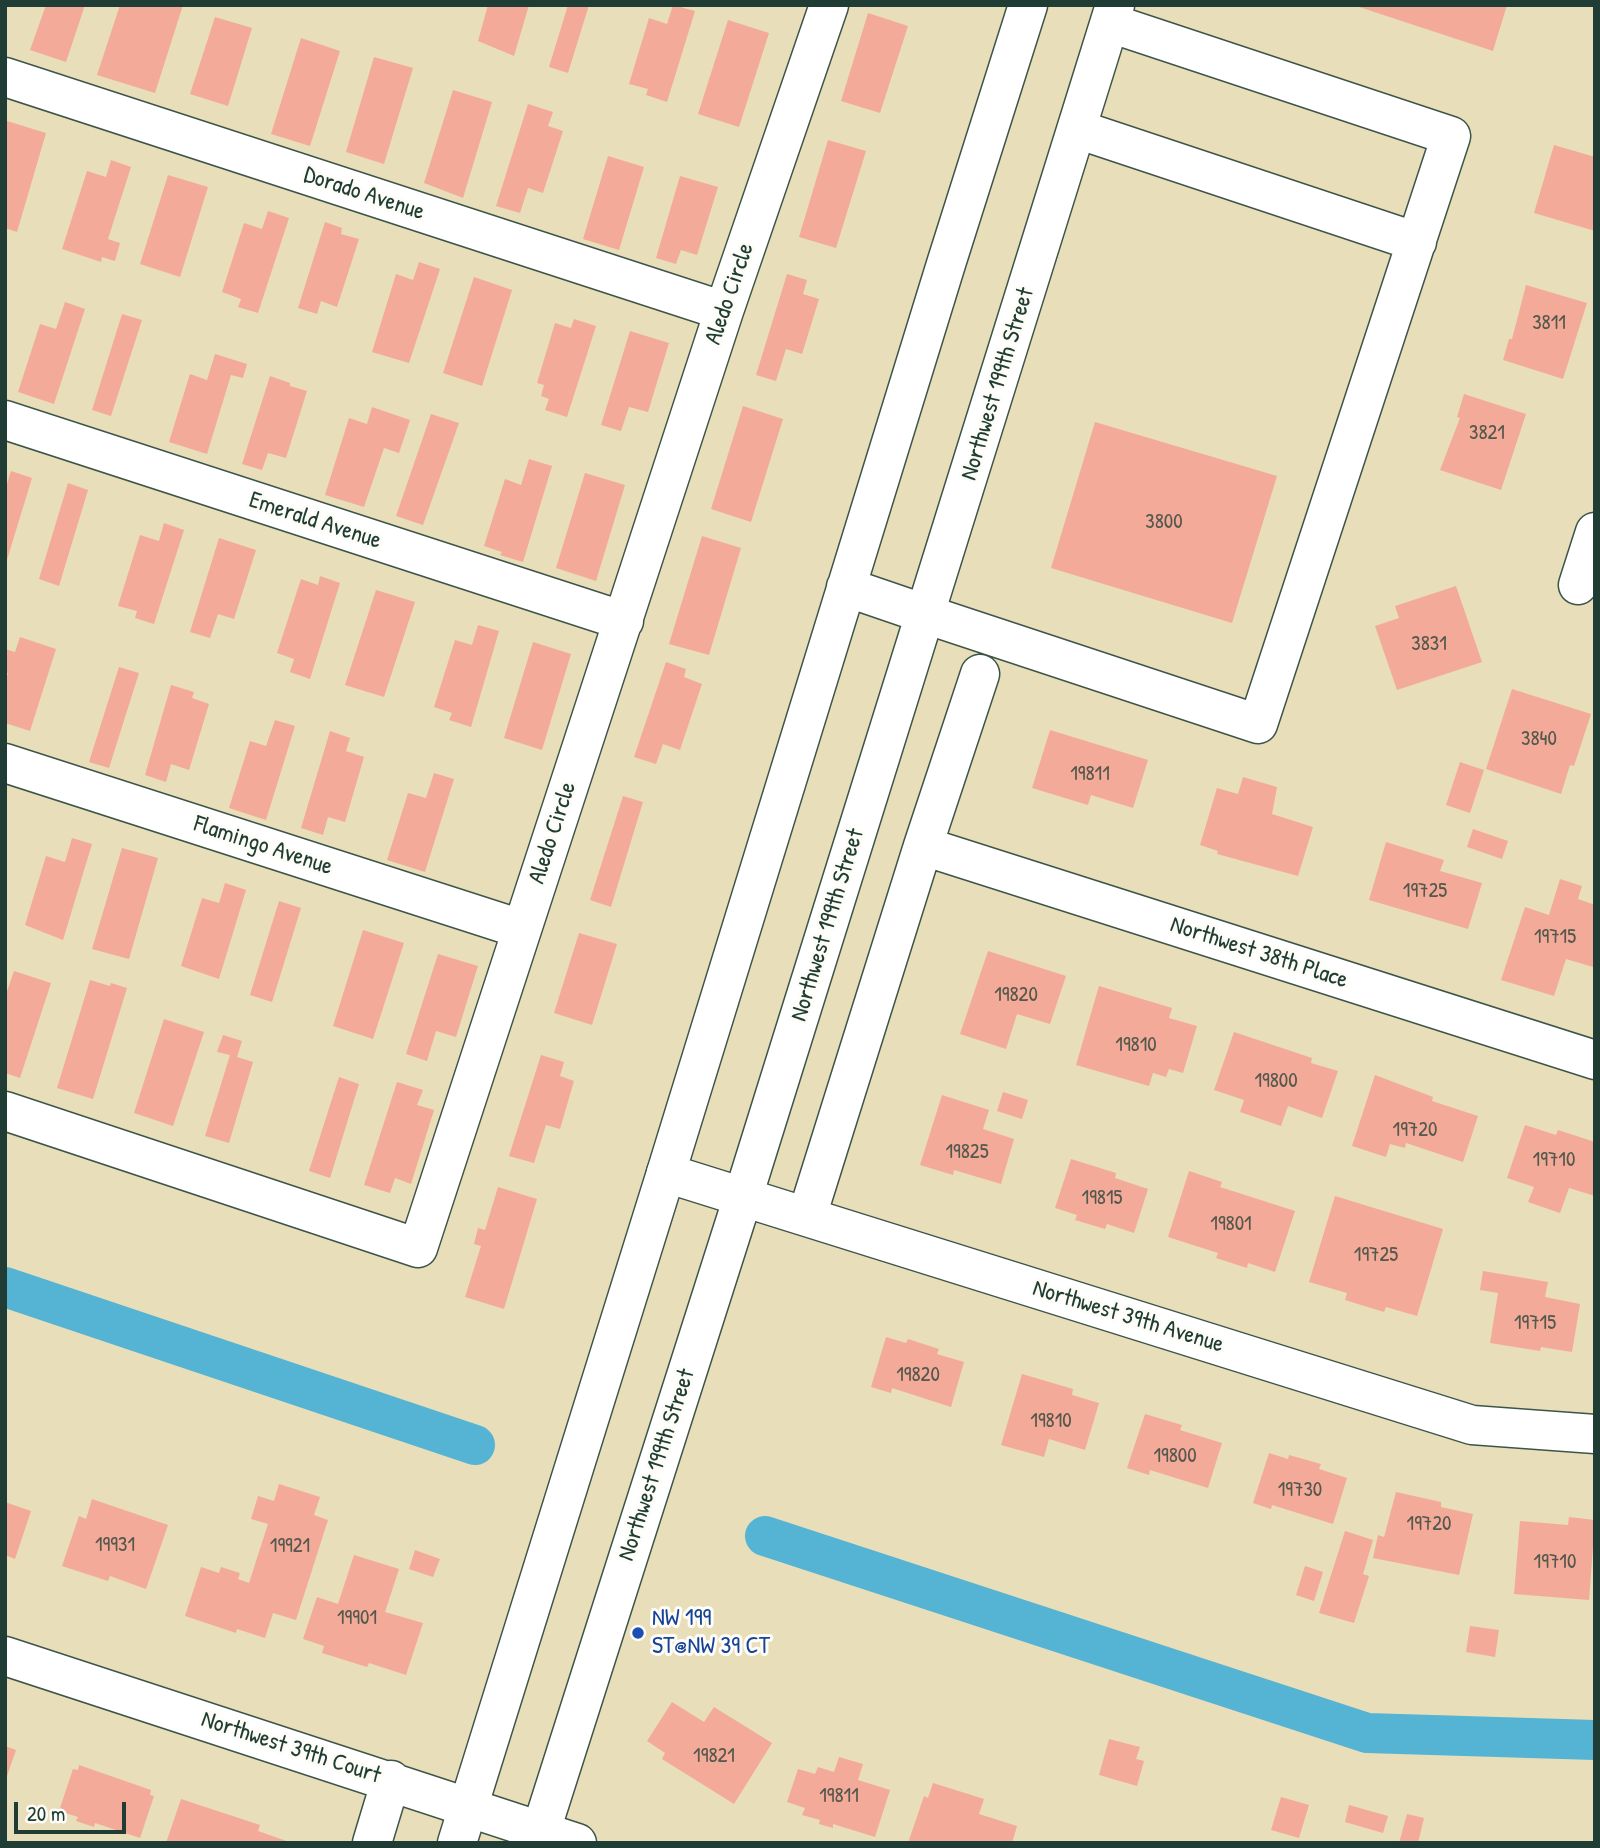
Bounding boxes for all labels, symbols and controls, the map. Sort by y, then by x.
street label: Dorado Avenue [300,161,428,227]
street label: Aledo Circle [699,240,761,348]
street label: Northwest 199th Street [955,284,1041,484]
house number: 3811 [1532,310,1566,336]
house number: 3821 [1469,420,1505,446]
street label: Emerald Avenue [245,486,385,556]
house number: 3800 [1145,509,1183,535]
house number: 3831 [1411,631,1447,657]
house number: 3840 [1521,726,1557,752]
house number: 19811 [1070,761,1110,787]
street label: Aledo Circle [523,779,583,887]
street label: Flamingo Avenue [190,810,336,882]
street label: Northwest 199th Street [785,825,871,1025]
house number: 19725 [1403,878,1447,904]
street label: Northwest 38th Place [1167,911,1351,995]
house number: 19715 [1534,924,1576,950]
house number: 19820 [994,982,1038,1008]
house number: 19810 [1115,1032,1157,1058]
house number: 19800 [1254,1068,1298,1094]
house number: 19720 [1393,1117,1437,1143]
house number: 19825 [945,1139,989,1165]
house number: 19710 [1533,1147,1575,1173]
house number: 19815 [1082,1185,1122,1211]
house number: 19801 [1210,1211,1252,1237]
house number: 19725 [1354,1242,1398,1268]
street label: Northwest 39th Avenue [1029,1274,1227,1360]
house number: 19715 [1514,1310,1556,1336]
house number: 19820 [896,1362,940,1388]
street label: Northwest 199th Street [612,1366,702,1564]
house number: 19810 [1030,1408,1072,1434]
house number: 19800 [1153,1443,1197,1469]
house number: 19730 [1278,1477,1322,1503]
house number: 19720 [1407,1511,1451,1537]
house number: 19931 [95,1532,135,1558]
house number: 19921 [270,1533,310,1559]
house number: 19710 [1534,1549,1576,1575]
house number: 19901 [337,1605,377,1631]
place label: NW 199 ST@NW 39 CT [652,1605,770,1661]
marker: NW 199 ST@NW 39 CT [630,1625,646,1641]
street label: Northwest 39th Court [198,1705,384,1791]
house number: 19821 [693,1743,735,1769]
house number: 19811 [819,1783,859,1809]
scale bar [18,1788,130,1832]
text: 20 m [27,1799,65,1828]

